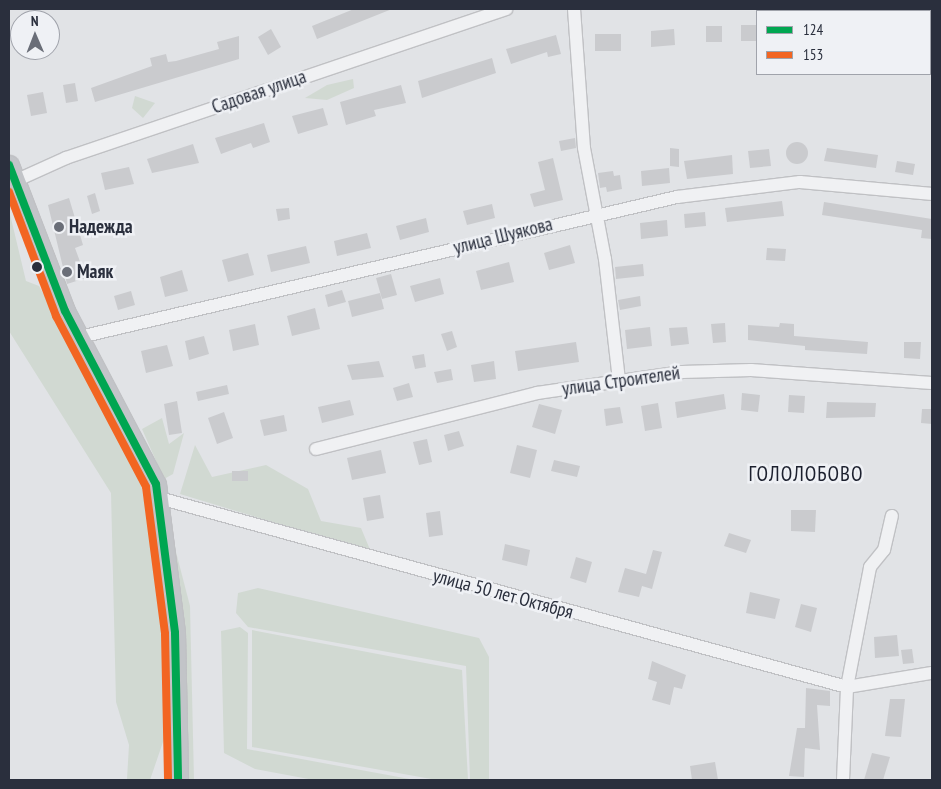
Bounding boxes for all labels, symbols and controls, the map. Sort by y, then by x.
north arrow [10,10,60,60]
legend [756,10,931,75]
text: N [31,12,39,30]
text: 124 [803,20,823,39]
text: 153 [803,45,823,64]
street label: Садовая улица [209,65,309,119]
street label: улица Шуякова [451,213,555,259]
place label: Надежда [69,216,133,238]
marker: Надежда [53,221,65,233]
place label: Маяк [77,261,113,283]
unlabelled marker [32,262,42,272]
marker: Маяк [61,266,73,278]
street label: улица Строителей [561,361,681,401]
district label: ГОЛОЛОБОВО [747,461,865,487]
street label: улица 50 лет Октября [430,564,576,624]

